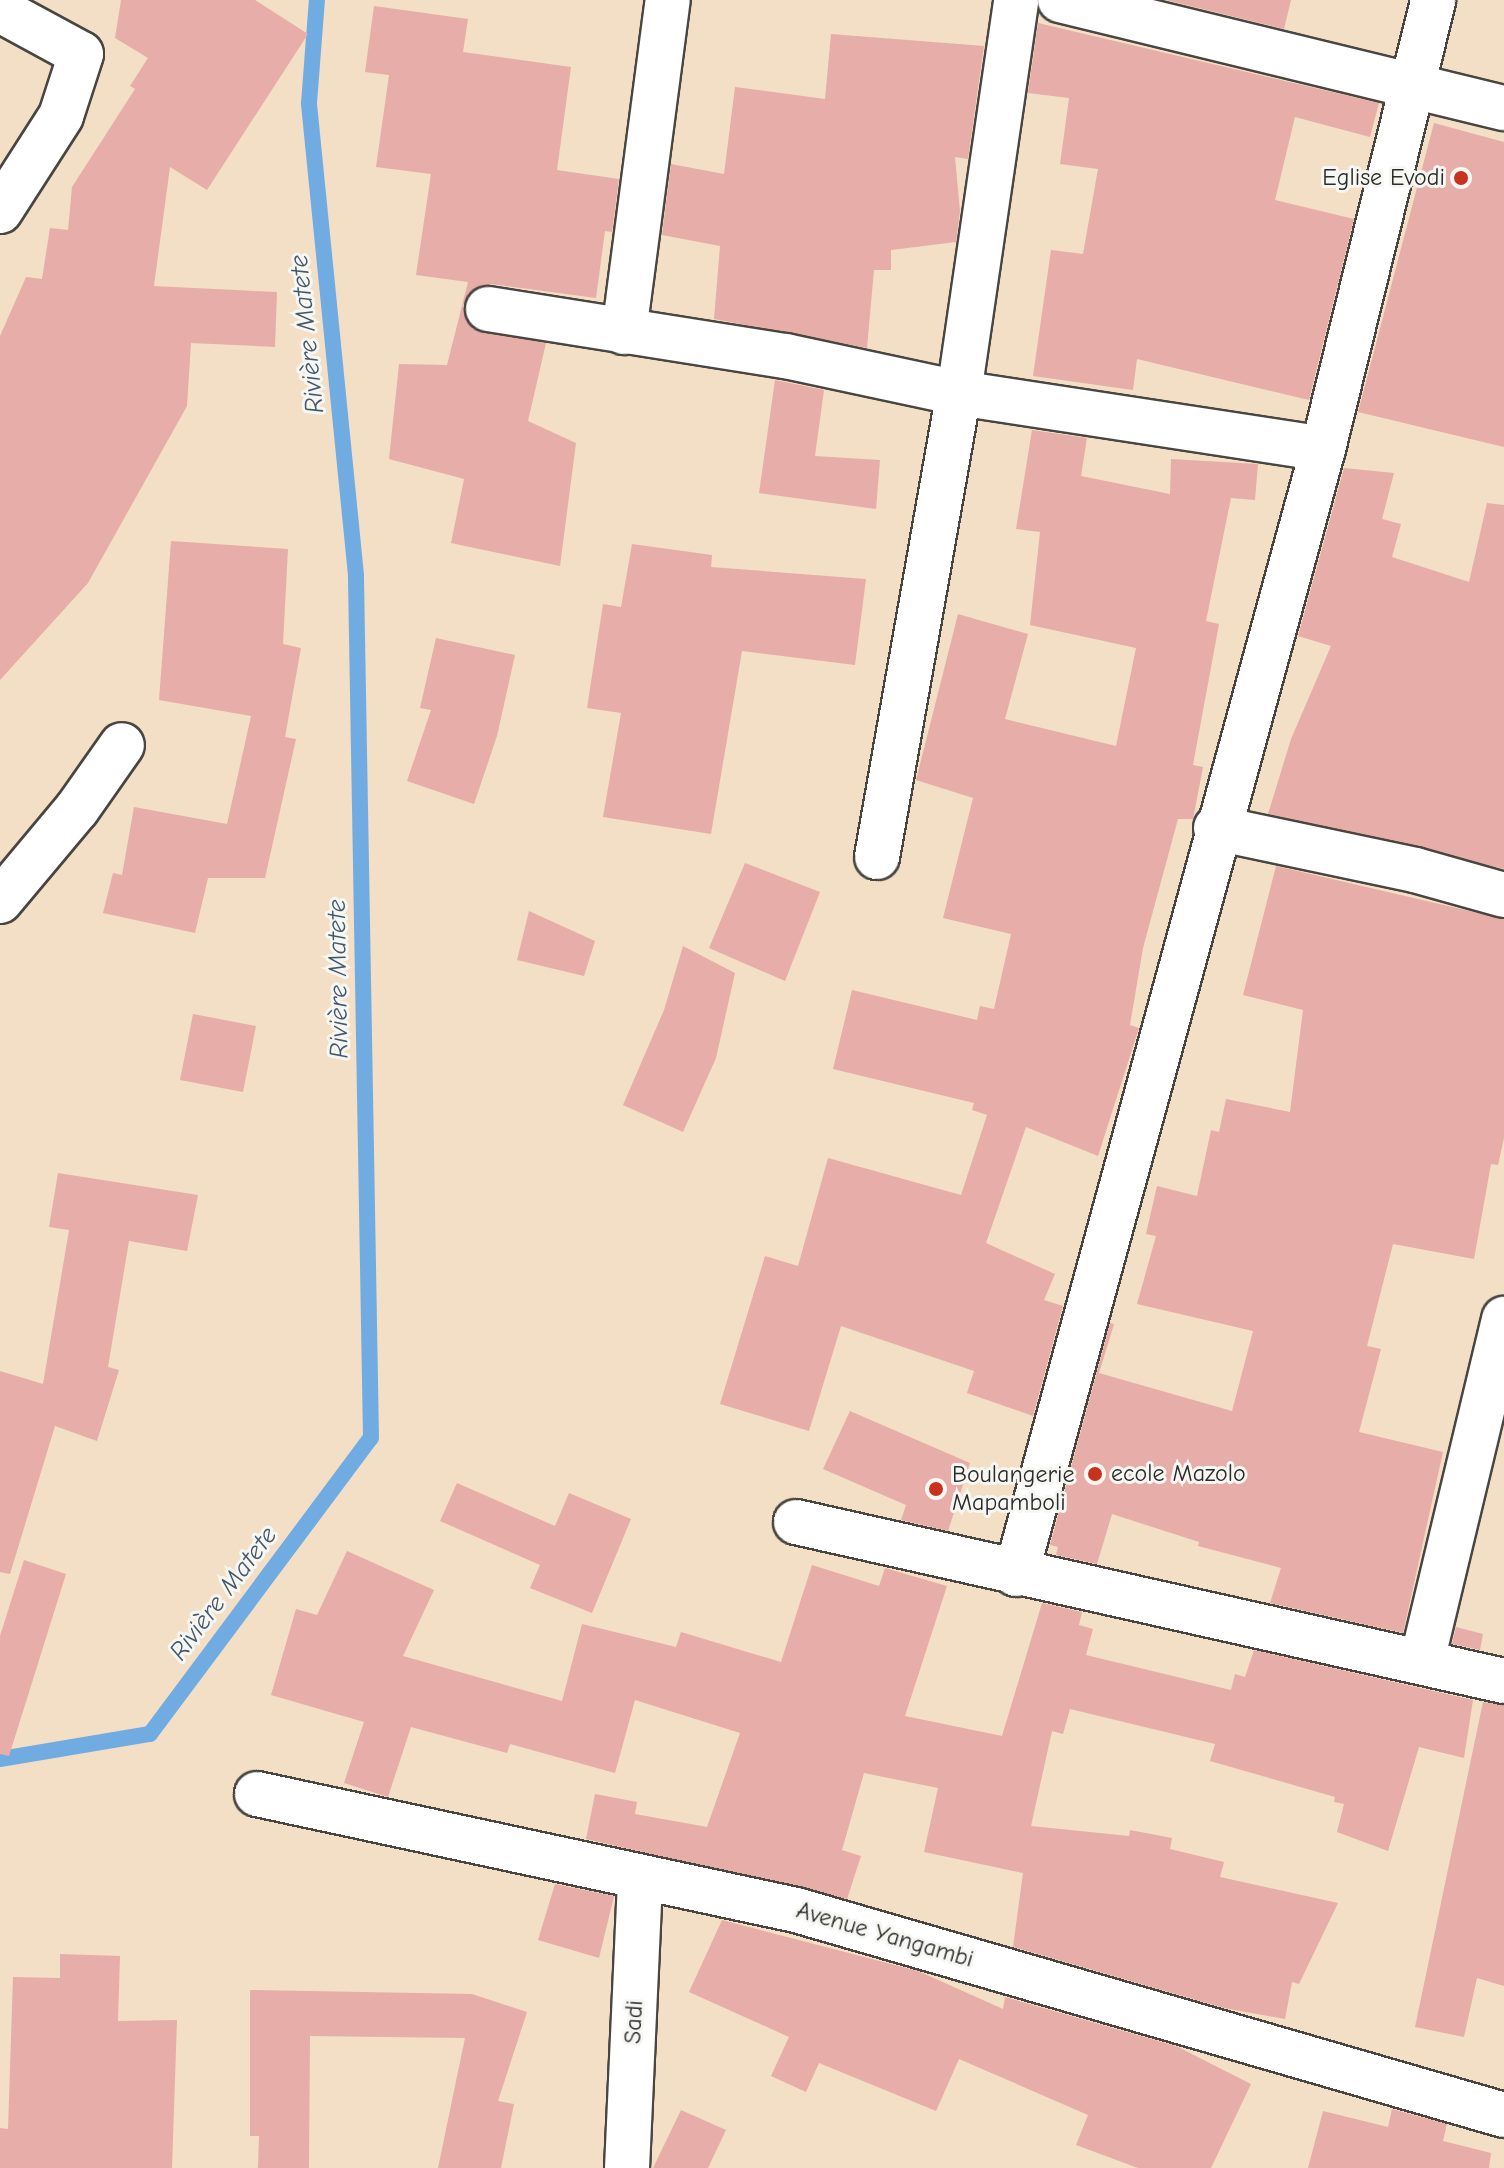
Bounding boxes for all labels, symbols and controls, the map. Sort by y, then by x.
place label: Eglise Evodi [1322,164,1445,192]
marker: Eglise Evodi [1452,169,1470,187]
water label: Rivière Matete [284,253,332,415]
water label: Rivière Matete [322,899,356,1059]
place label: ecole Mazolo [1111,1460,1246,1488]
place label: Boulangerie Mapamboli [952,1461,1074,1517]
marker: ecole Mazolo [1086,1465,1104,1483]
marker: Boulangerie Mapamboli [927,1480,945,1498]
water label: Rivière Matete [164,1521,284,1667]
street label: Avenue Yangambi [793,1896,977,1974]
street label: Sadi [618,1999,650,2045]

